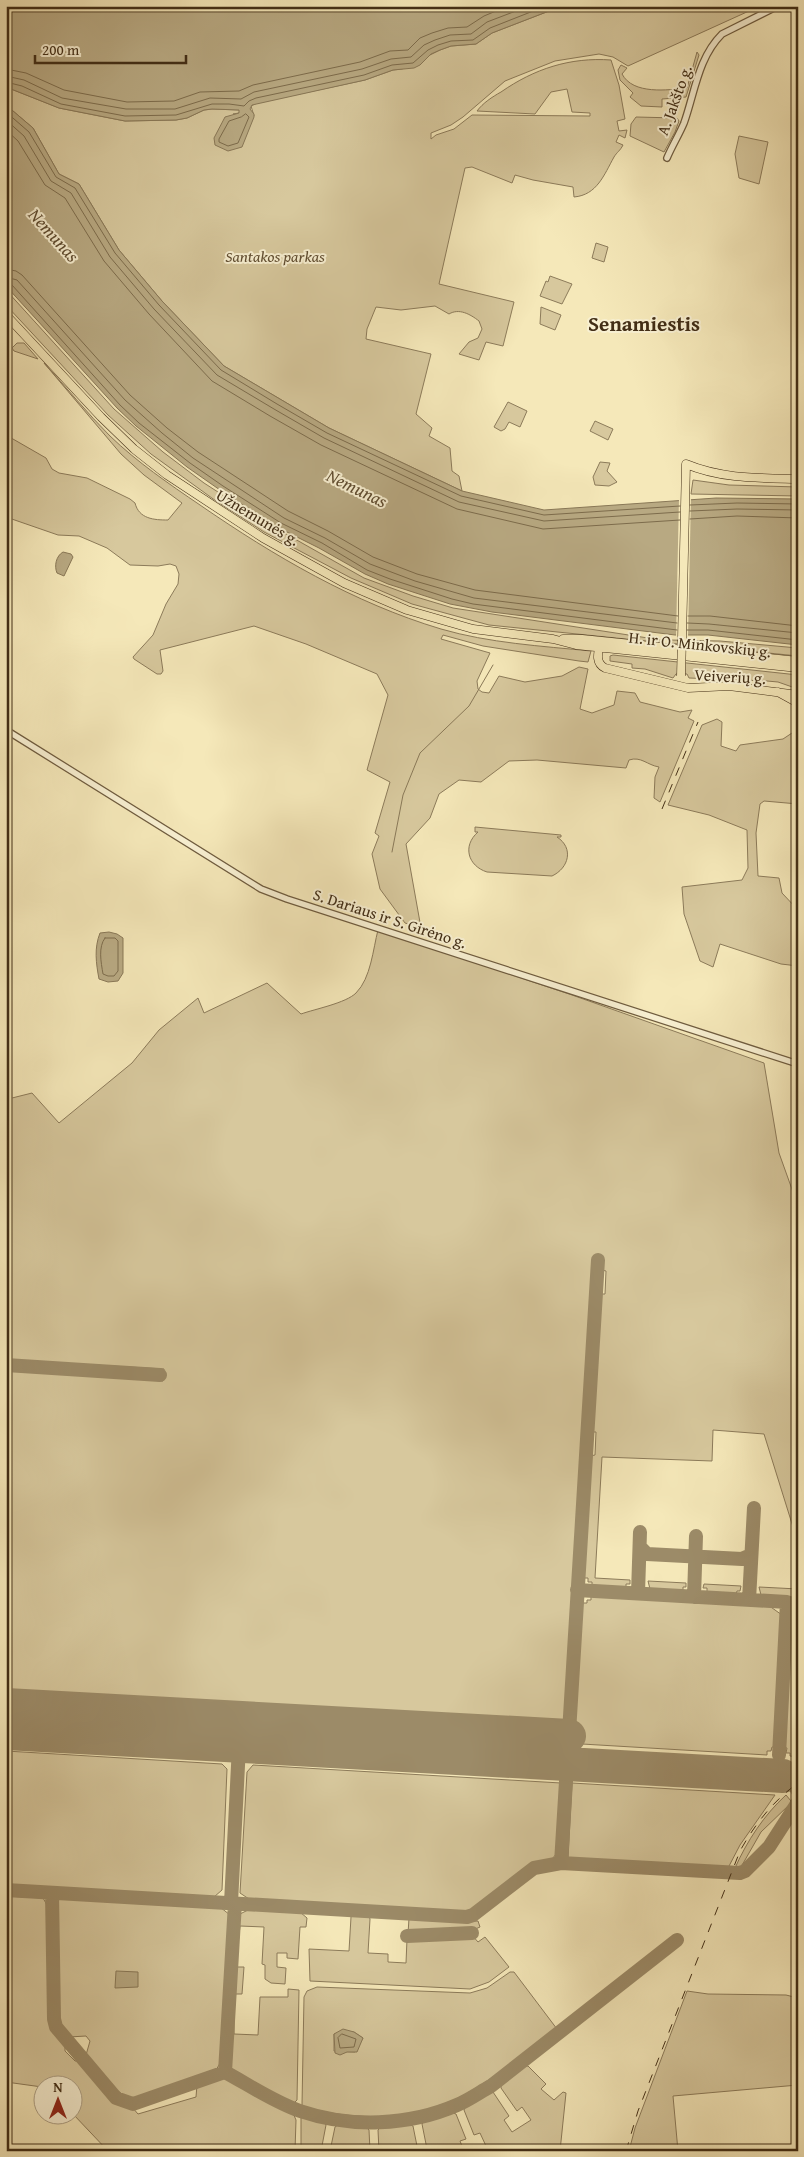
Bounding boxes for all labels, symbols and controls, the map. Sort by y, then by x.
scale bar [35,32,186,64]
text: 200 m [42,39,80,60]
street label: A. Jakšto g. [650,61,698,139]
water label: Nemunas [22,201,86,268]
park label: Santakos parkas [225,244,325,268]
district label: Senamiestis [588,308,700,339]
water label: Nemunas [321,461,392,515]
street label: Užnemunės g. [212,483,305,552]
street label: H. ir O. Minkovskių g. [628,625,772,663]
street label: Veiverių g. [694,662,767,690]
street label: S. Dariaus ir S. Girėno g. [310,882,470,954]
north arrow [32,2074,82,2124]
text: N [53,2077,63,2097]

